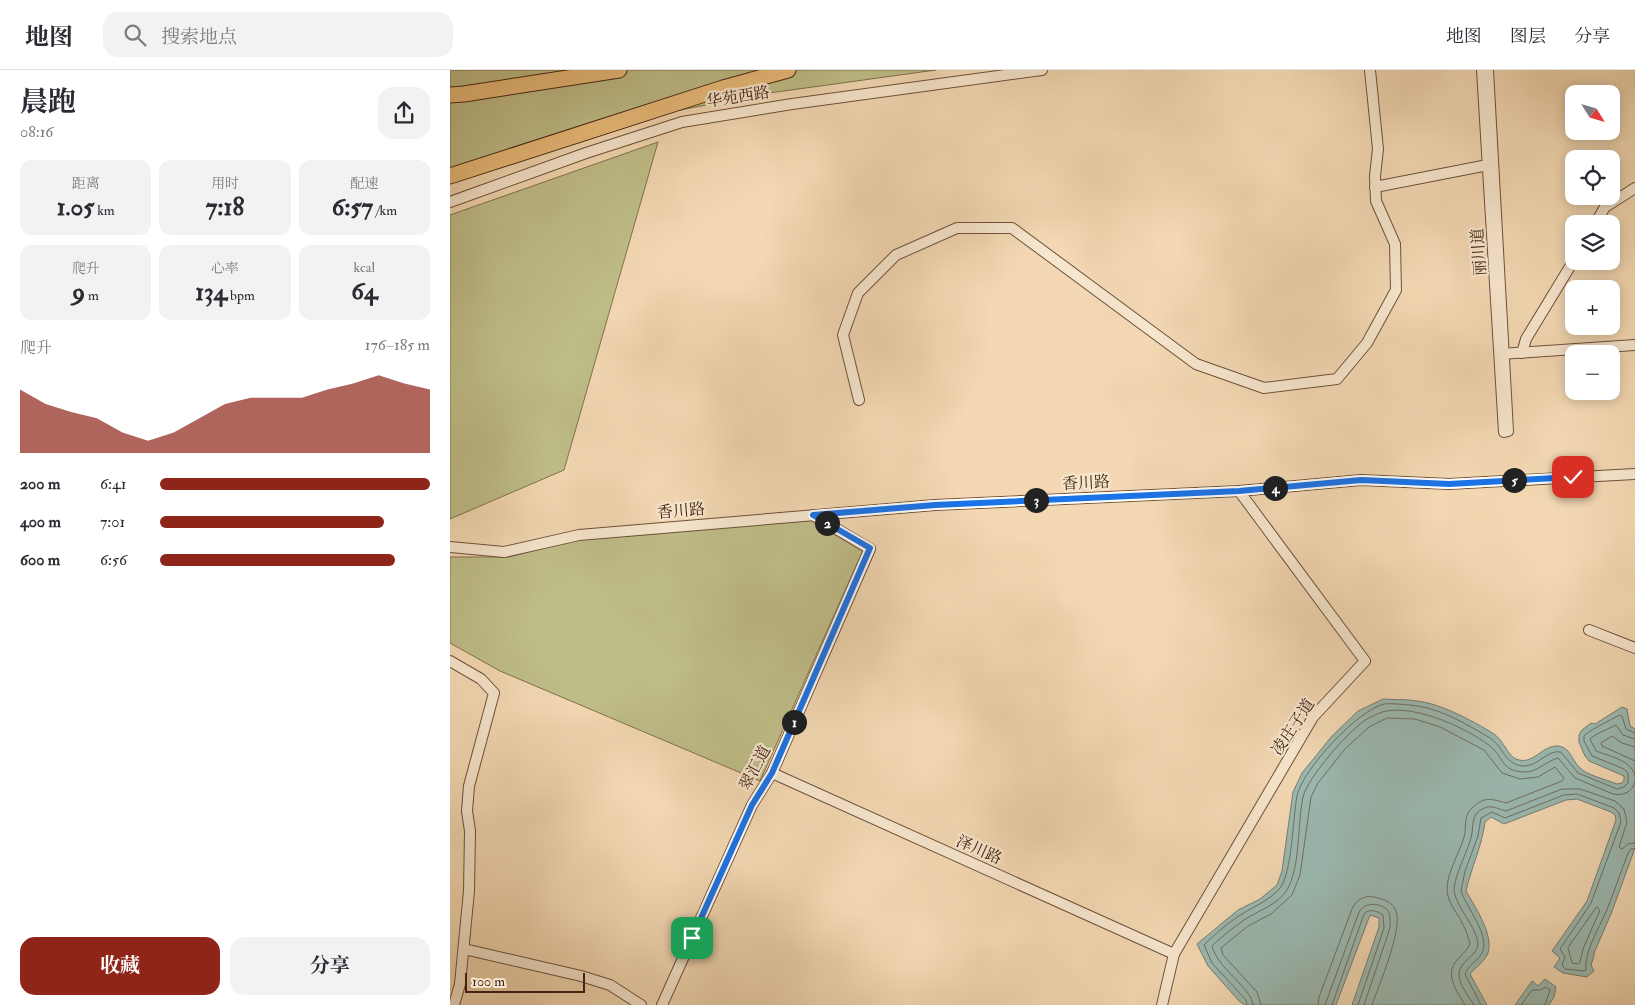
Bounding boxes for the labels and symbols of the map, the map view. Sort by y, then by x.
street label: 华苑西路 [705,82,771,112]
north arrow [1565,85,1620,140]
street label: 丽川道 [1467,227,1491,277]
pin [1552,456,1594,498]
pin: 5 [1502,468,1526,492]
street label: 香川路 [1062,472,1110,494]
pin: 4 [1262,476,1288,500]
pin: 3 [1024,488,1048,512]
street label: 香川路 [656,499,706,523]
pin: 2 [814,510,840,536]
street label: 凌庄子道 [1267,695,1319,759]
pin: 1 [782,710,806,734]
street label: 翠汇道 [735,742,775,794]
street label: 泽川路 [953,831,1005,869]
pin [671,917,713,959]
scale bar [465,970,585,993]

